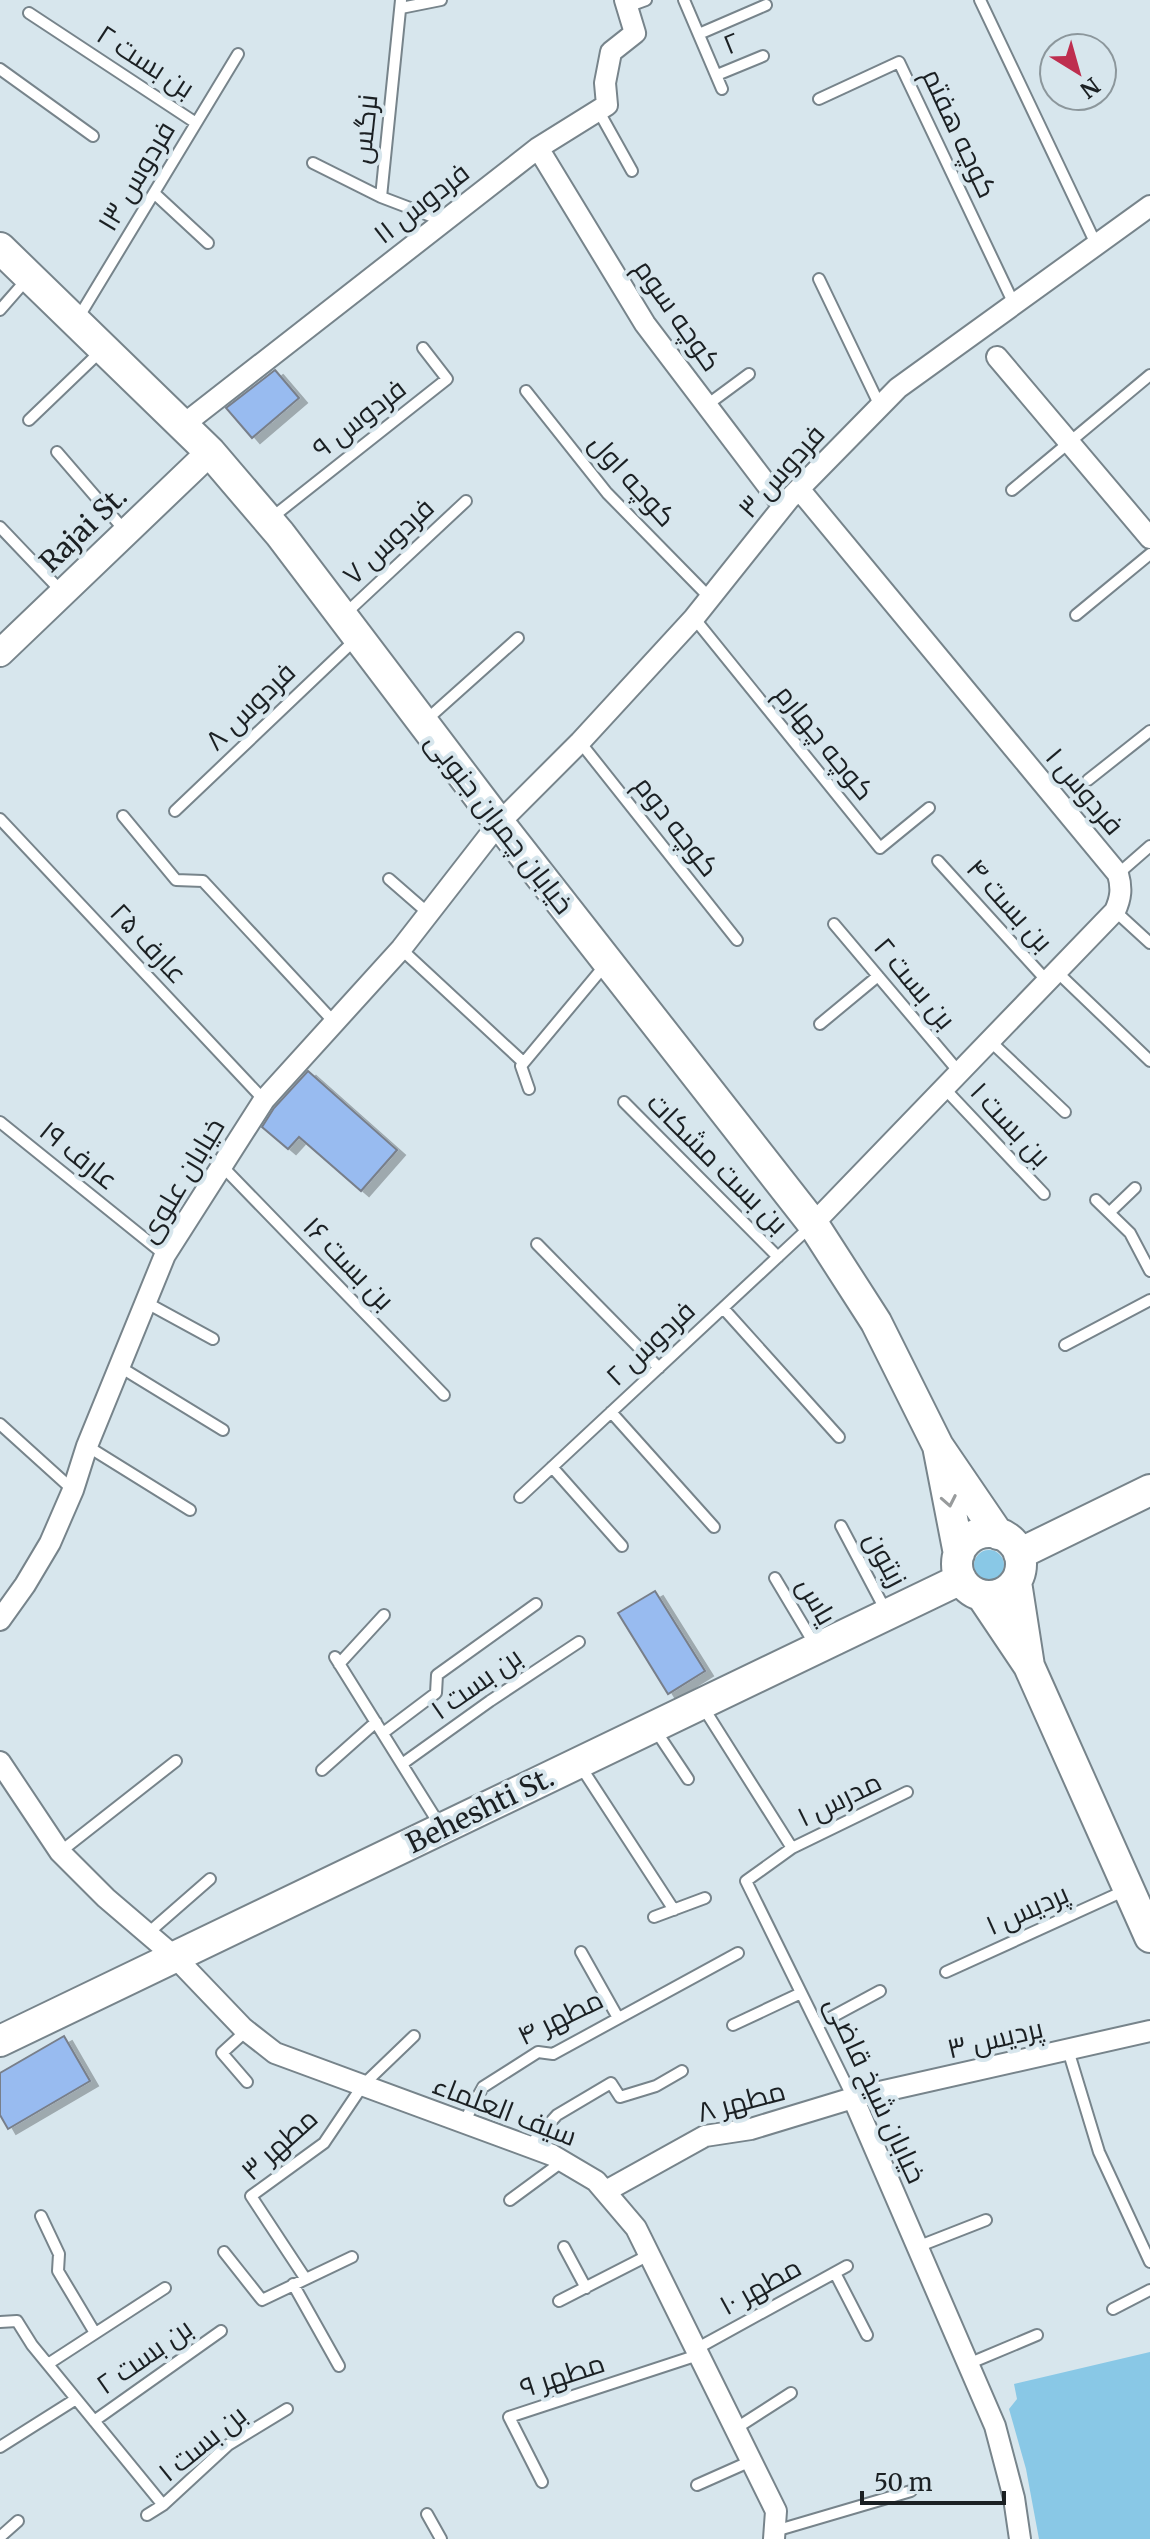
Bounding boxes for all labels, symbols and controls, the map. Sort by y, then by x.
street label: بن بست ۲ [90,16,202,106]
street label: ۲ [717,24,745,62]
north arrow [1038,32,1118,112]
street label: کوچه هفتم [913,62,1006,204]
text: N [1074,72,1105,105]
street label: نرگس [342,92,386,166]
street label: فردوس ۱۳ [89,114,183,238]
street label: فردوس ۱۱ [366,154,476,252]
street label: کوچه سوم [625,252,730,379]
street label: فردوس ۹ [305,370,413,466]
street label: فردوس ۳ [730,417,832,525]
street label: کوچه اول [581,426,684,535]
street label: Rajai St. [32,479,134,579]
street label: فردوس ۷ [335,490,441,592]
street label: فردوس ۸ [197,654,303,758]
street label: کوچه چهارم [766,677,883,809]
street label: خیابان چمران جنوبی [417,725,582,922]
street label: فردوس ۱ [1038,740,1132,842]
street label: کوچه دوم [625,768,728,885]
street label: بن بست ۴ [959,851,1061,959]
street label: عارف ۲۵ [102,895,196,991]
street label: بن بست ۲ [866,929,964,1037]
street label: بن بست ۱ [963,1074,1059,1174]
street label: بن بست مشکات [640,1085,796,1241]
street label: خیابان علوی [130,1111,232,1249]
street label: عارف ۱۹ [32,1112,126,1198]
street label: بن بست ۱۶ [295,1208,403,1318]
street label: فردوس ۲ [598,1292,702,1394]
one-way arrow [939,1494,956,1508]
street label: زیتون [857,1525,915,1593]
street label: یاس [789,1570,845,1632]
street label: بن بست ۱ [423,1639,529,1727]
street label: Beheshti St. [400,1759,560,1861]
street label: مدرس ۱ [791,1763,887,1835]
street label: پردیس ۱ [980,1875,1075,1944]
street label: مطهر ۴ [511,1981,609,2053]
street label: خیابان شیخ قاضی [816,1991,935,2189]
street label: پردیس ۳ [944,2009,1047,2067]
street label: سیف العلماء [428,2066,582,2154]
street label: مطهر ۸ [693,2072,789,2130]
street label: مطهر ۳ [233,2100,325,2188]
street label: مطهر ۱۰ [713,2249,807,2323]
street label: بن بست ۲ [89,2310,199,2402]
street label: مطهر ۹ [515,2344,609,2406]
street label: بن بست ۱ [150,2396,254,2490]
scale bar [862,2455,1004,2505]
text: 50 m [874,2467,933,2498]

